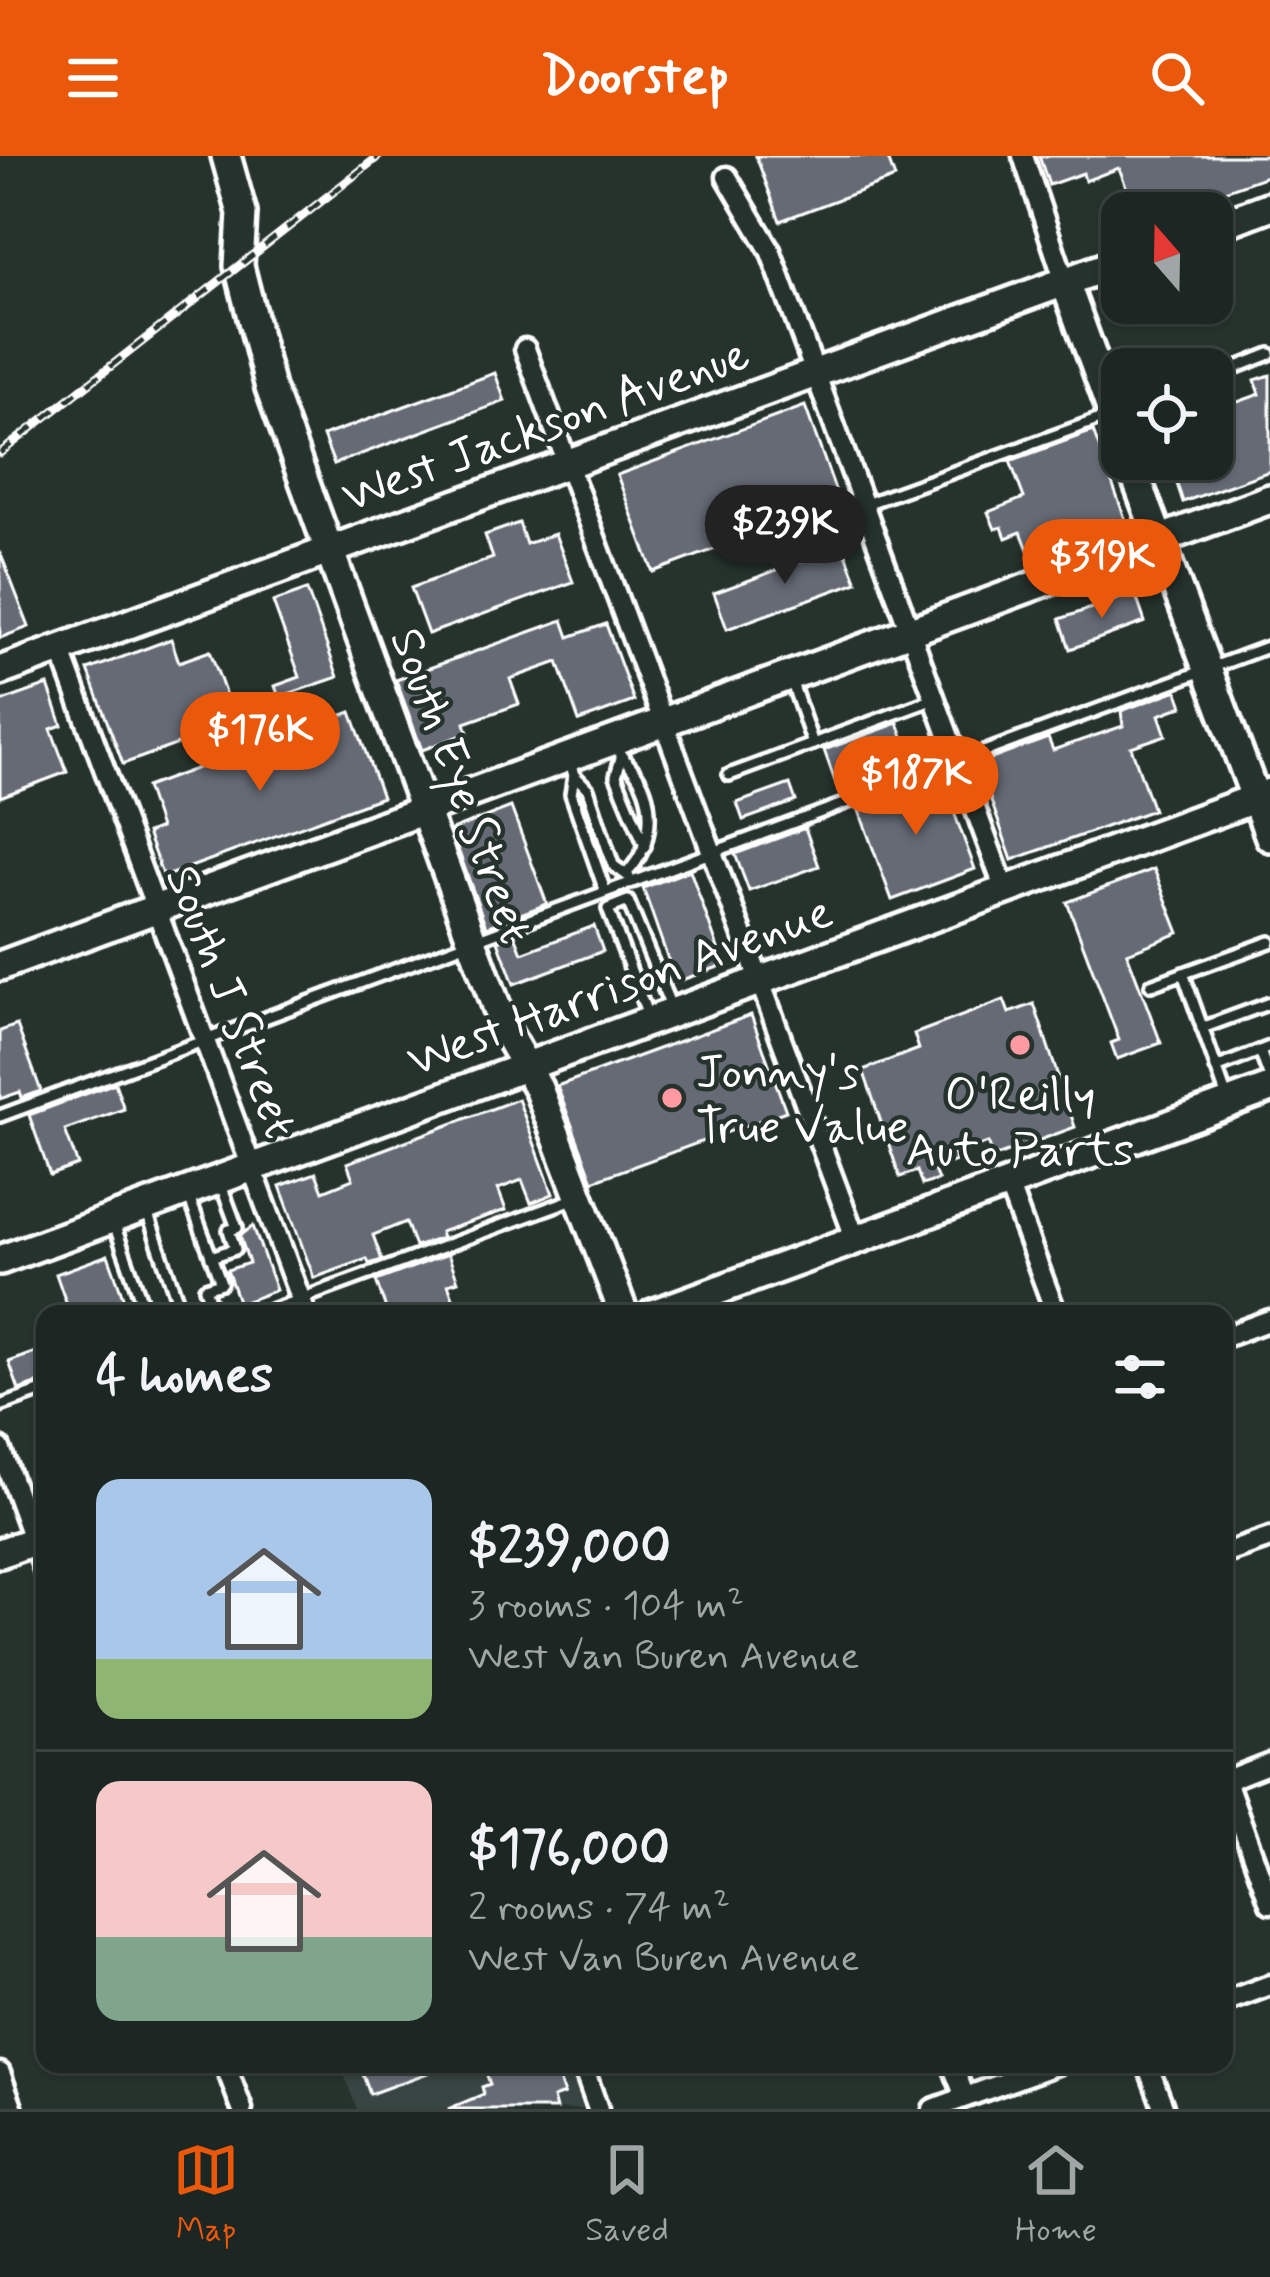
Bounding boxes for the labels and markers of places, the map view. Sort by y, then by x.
pin: $239K [701,485,869,587]
pin: $319K [1018,519,1186,621]
pin: $176K [176,692,344,794]
pin: $187K [832,736,1000,838]
marker: O'Reilly Auto Parts [1007,1032,1033,1058]
place label: Jonny's True Value [696,1042,909,1160]
place label: O'Reilly Auto Parts [906,1065,1134,1183]
marker: Jonny's True Value [659,1085,685,1111]

